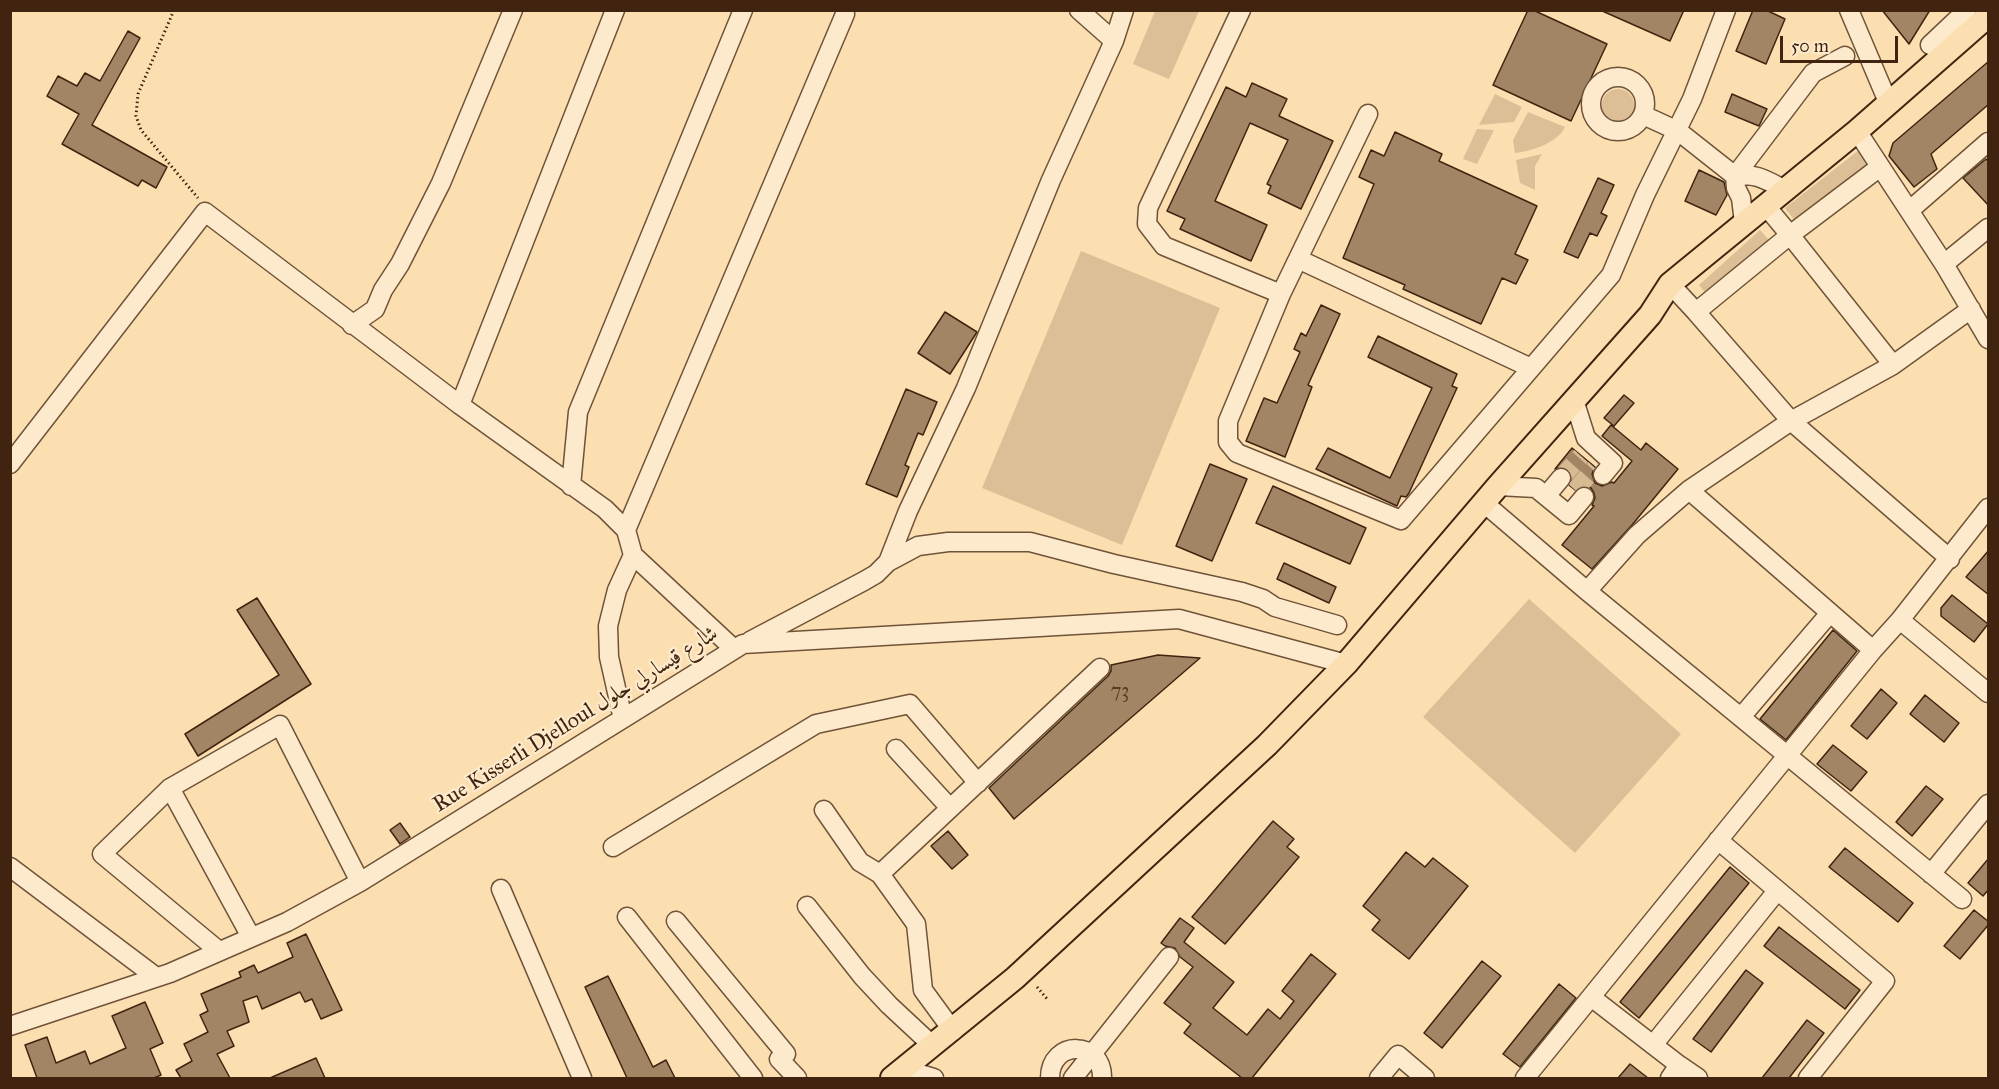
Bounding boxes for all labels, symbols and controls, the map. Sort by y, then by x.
scale bar [1783,24,1902,62]
text: 50 m [1791,35,1829,57]
street label: Rue Kisserli Djelloul شارع قيسارلي جلول [429,621,723,819]
house number: 73 [1111,680,1129,704]

